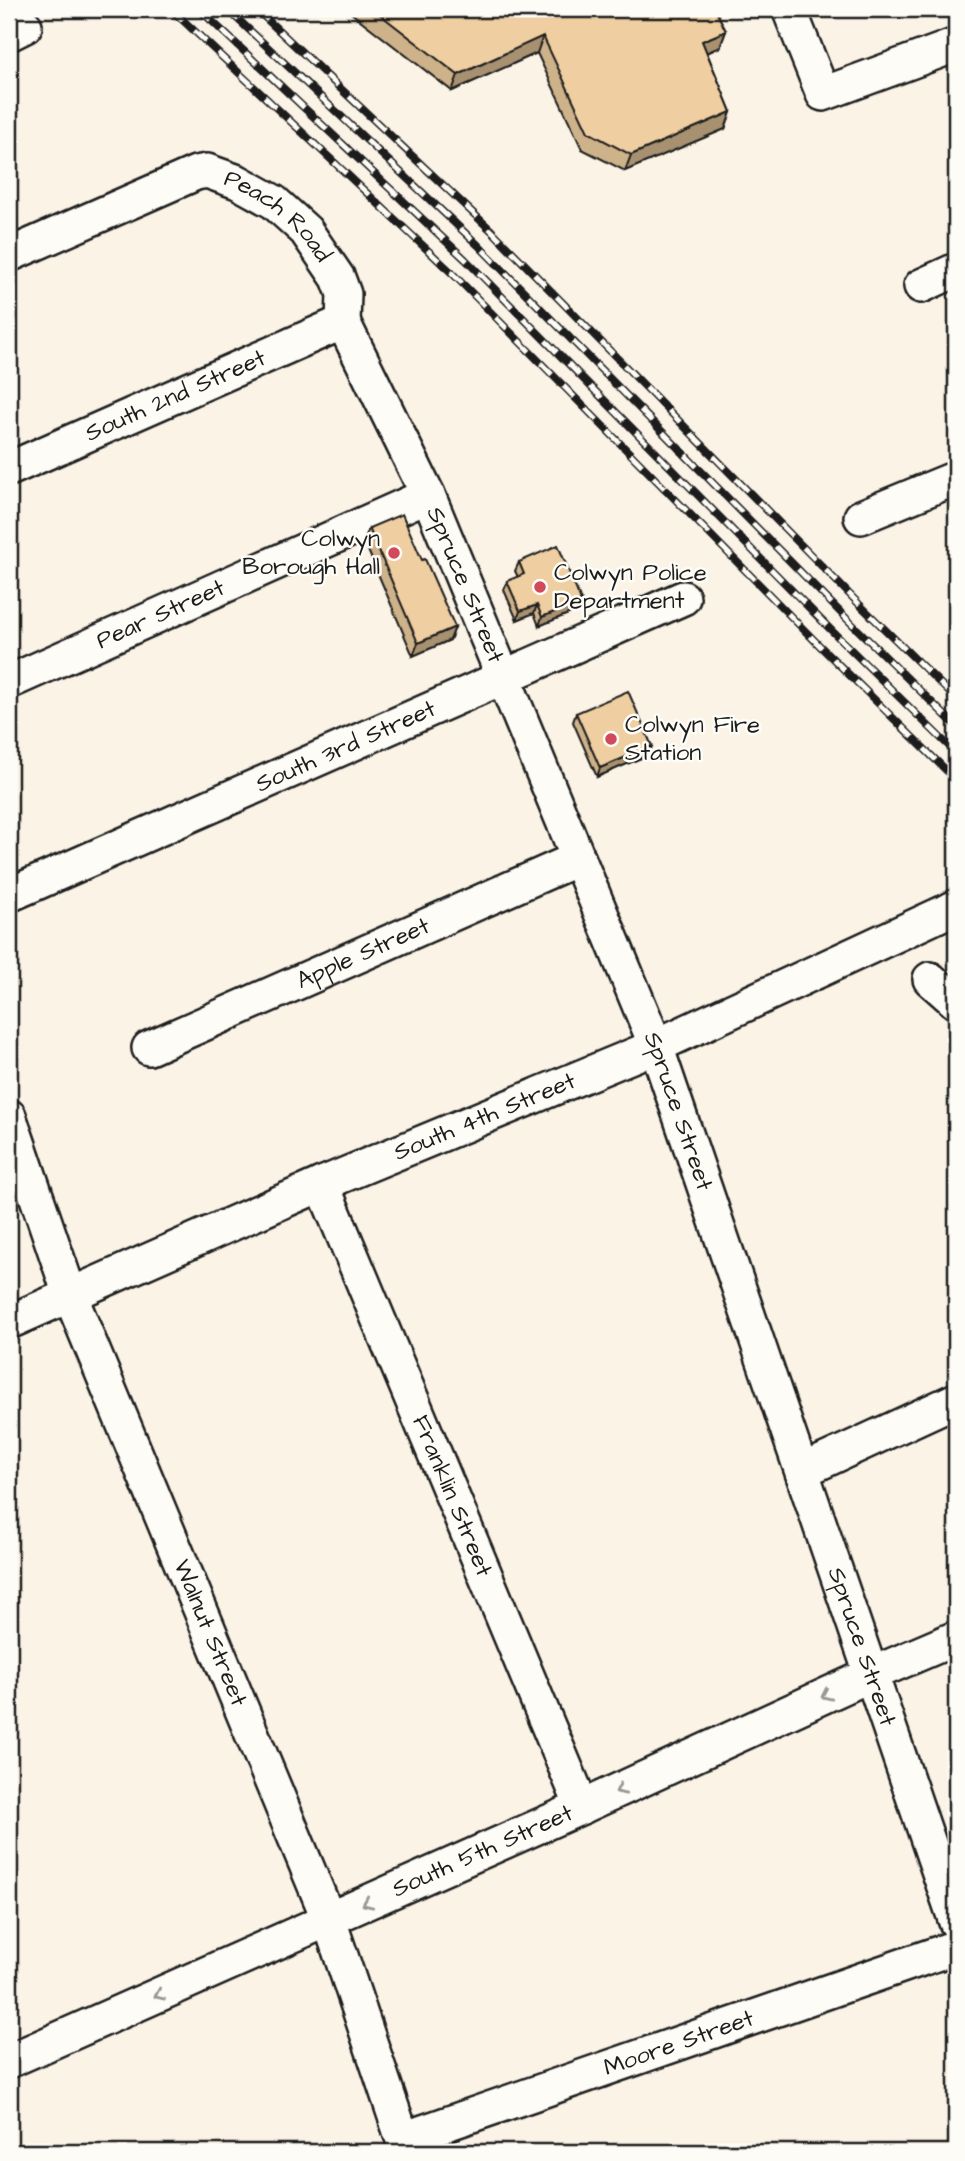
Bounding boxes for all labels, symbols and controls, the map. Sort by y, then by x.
street label: Peach Road [220,161,339,269]
street label: South 2nd Street [80,341,271,450]
street label: Spruce Street [418,502,513,668]
place label: Colwyn Borough Hall [242,522,380,585]
marker: Colwyn Borough Hall [386,545,402,561]
place label: Colwyn Police Department [554,556,707,618]
street label: Pear Street [91,571,231,658]
marker: Colwyn Police Department [532,579,548,595]
street label: South 3rd Street [250,692,442,801]
place label: Colwyn Fire Station [625,708,760,770]
marker: Colwyn Fire Station [603,731,619,747]
street label: Apple Street [291,909,435,998]
street label: Spruce Street [635,1026,721,1196]
street label: South 4th Street [388,1064,581,1170]
street label: Franklin Street [403,1410,501,1582]
street label: Walnut Street [164,1554,256,1712]
street label: Spruce Street [819,1563,905,1731]
one-way arrow [821,1686,833,1700]
one-way arrow [614,1782,627,1796]
street label: South 5th Street [387,1796,579,1906]
one-way arrow [362,1895,374,1909]
one-way arrow [154,1987,166,2001]
street label: Moore Street [599,2001,759,2085]

